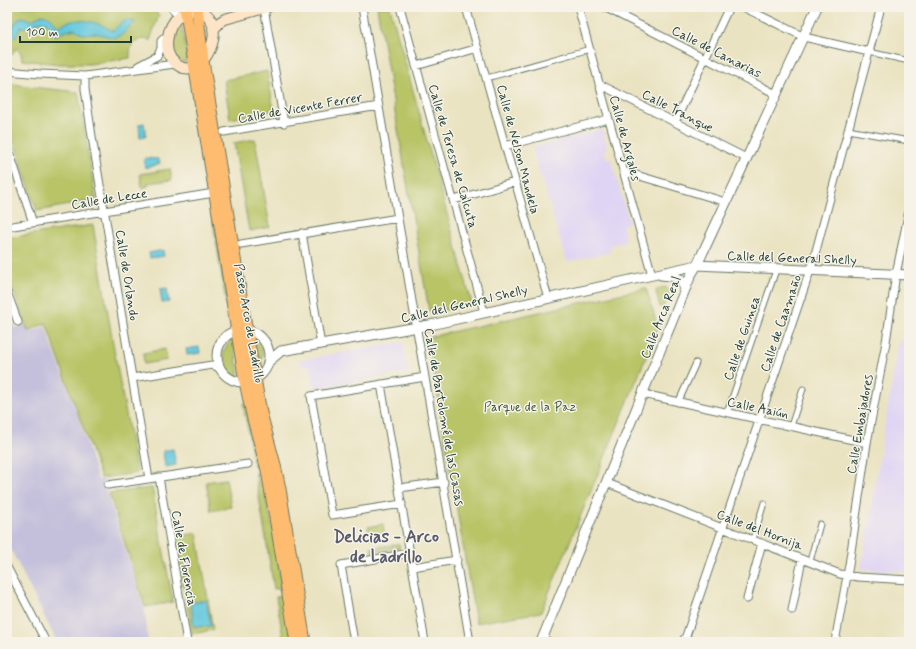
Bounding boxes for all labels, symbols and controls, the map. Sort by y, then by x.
scale bar [20,18,131,44]
street label: Calle de Canarias [669,22,764,82]
text: 100 m [26,25,58,41]
street label: Calle de Teresa de Calcuta [424,83,481,231]
street label: Calle de Nelson Mandela [492,83,543,216]
street label: Calle Tranque [639,86,716,137]
street label: Calle de Vicente Ferrer [237,89,365,128]
street label: Calle de Argales [603,94,644,184]
street label: Calle de Lecce [70,185,148,214]
street label: Calle de Orlando [111,229,142,322]
street label: Calle del General Shelly [727,248,857,269]
street label: Paseo Arco de Ladrillo [230,262,267,384]
street label: Calle de Caamaño [757,272,806,374]
street label: Calle Arca Real [637,274,686,361]
street label: Calle del General Shelly [399,282,530,327]
street label: Calle de Guinea [720,294,765,383]
street label: Calle de Bartolomé de las Casas [419,327,468,508]
street label: Calle Embajadores [843,373,878,475]
street label: Calle Aaiún [726,394,790,423]
park label: Parque de la Paz [484,399,577,416]
street label: Calle del Hornija [714,506,805,555]
street label: Calle de Florencia [167,509,200,608]
district label: Delicias - Arco de Ladrillo [333,526,439,568]

